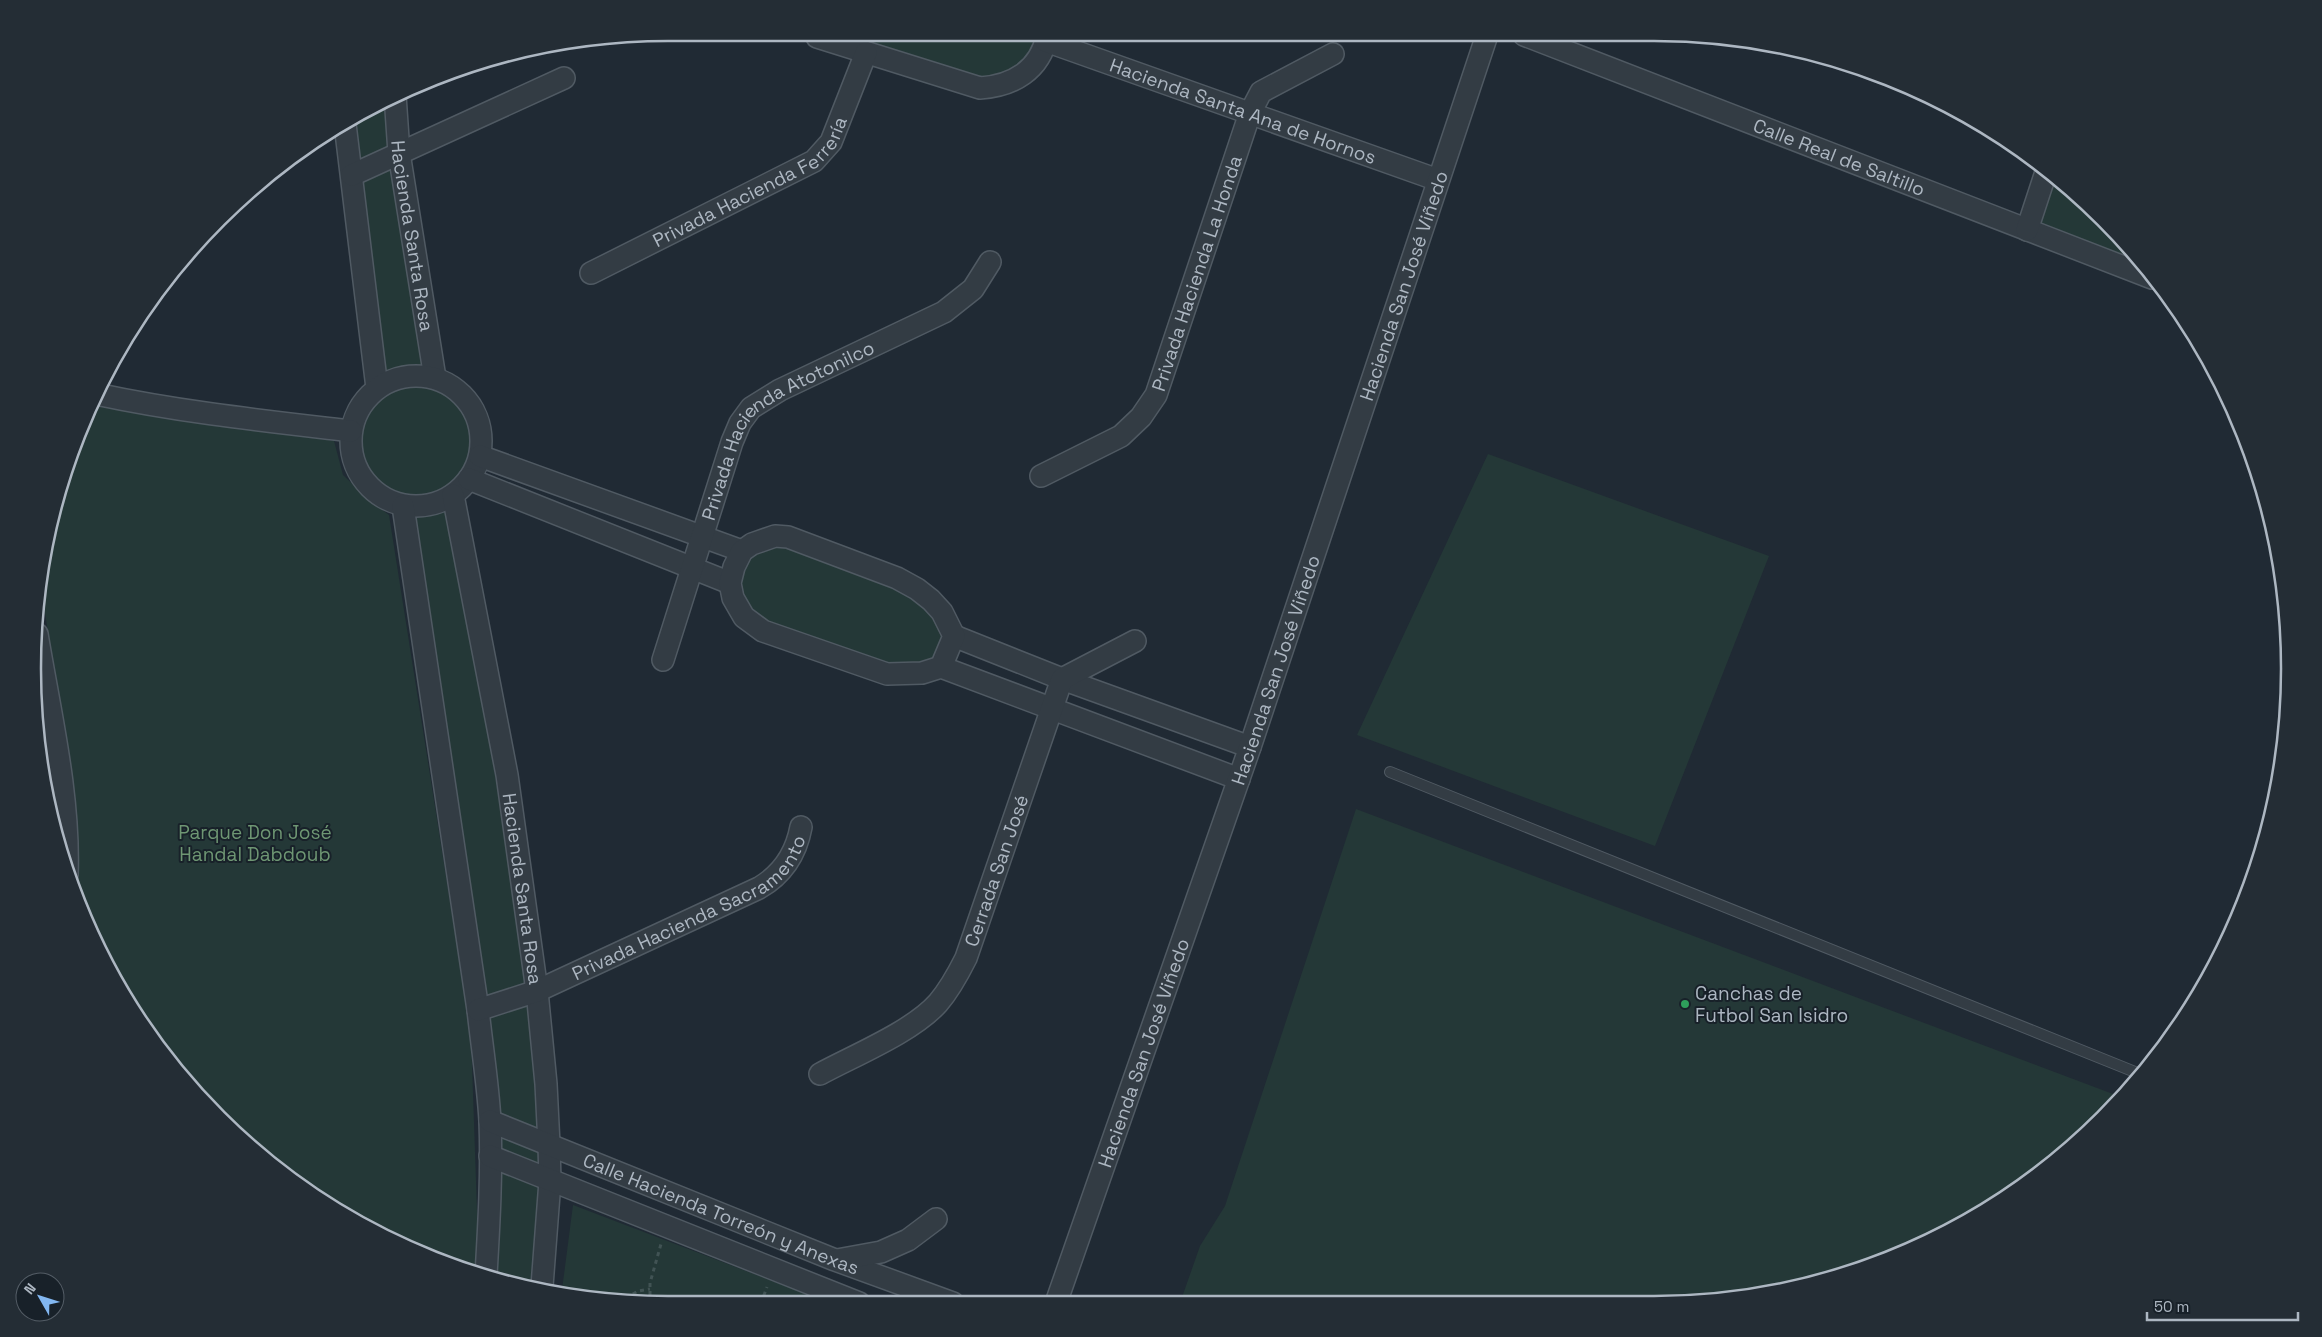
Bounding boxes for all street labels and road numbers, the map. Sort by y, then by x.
street label: Hacienda Santa Ana de Hornos [1106,52,1380,170]
street label: Privada Hacienda Ferrería [648,112,852,253]
street label: Calle Real de Saltillo [1750,112,1929,202]
street label: Hacienda Santa Rosa [386,139,440,333]
street label: Privada Hacienda La Honda [1146,152,1248,395]
street label: Hacienda San José Viñedo [1354,167,1453,404]
street label: Privada Hacienda Atotonilco [696,335,878,523]
street label: Hacienda San José Viñedo [1225,552,1326,788]
street label: Hacienda Santa Rosa [497,791,548,986]
street label: Cerrada San José [958,791,1034,950]
street label: Privada Hacienda Sacramento [568,832,811,986]
street label: Hacienda San José Viñedo [1092,935,1195,1171]
street label: Calle Hacienda Torreón y Anexas [579,1147,862,1280]

